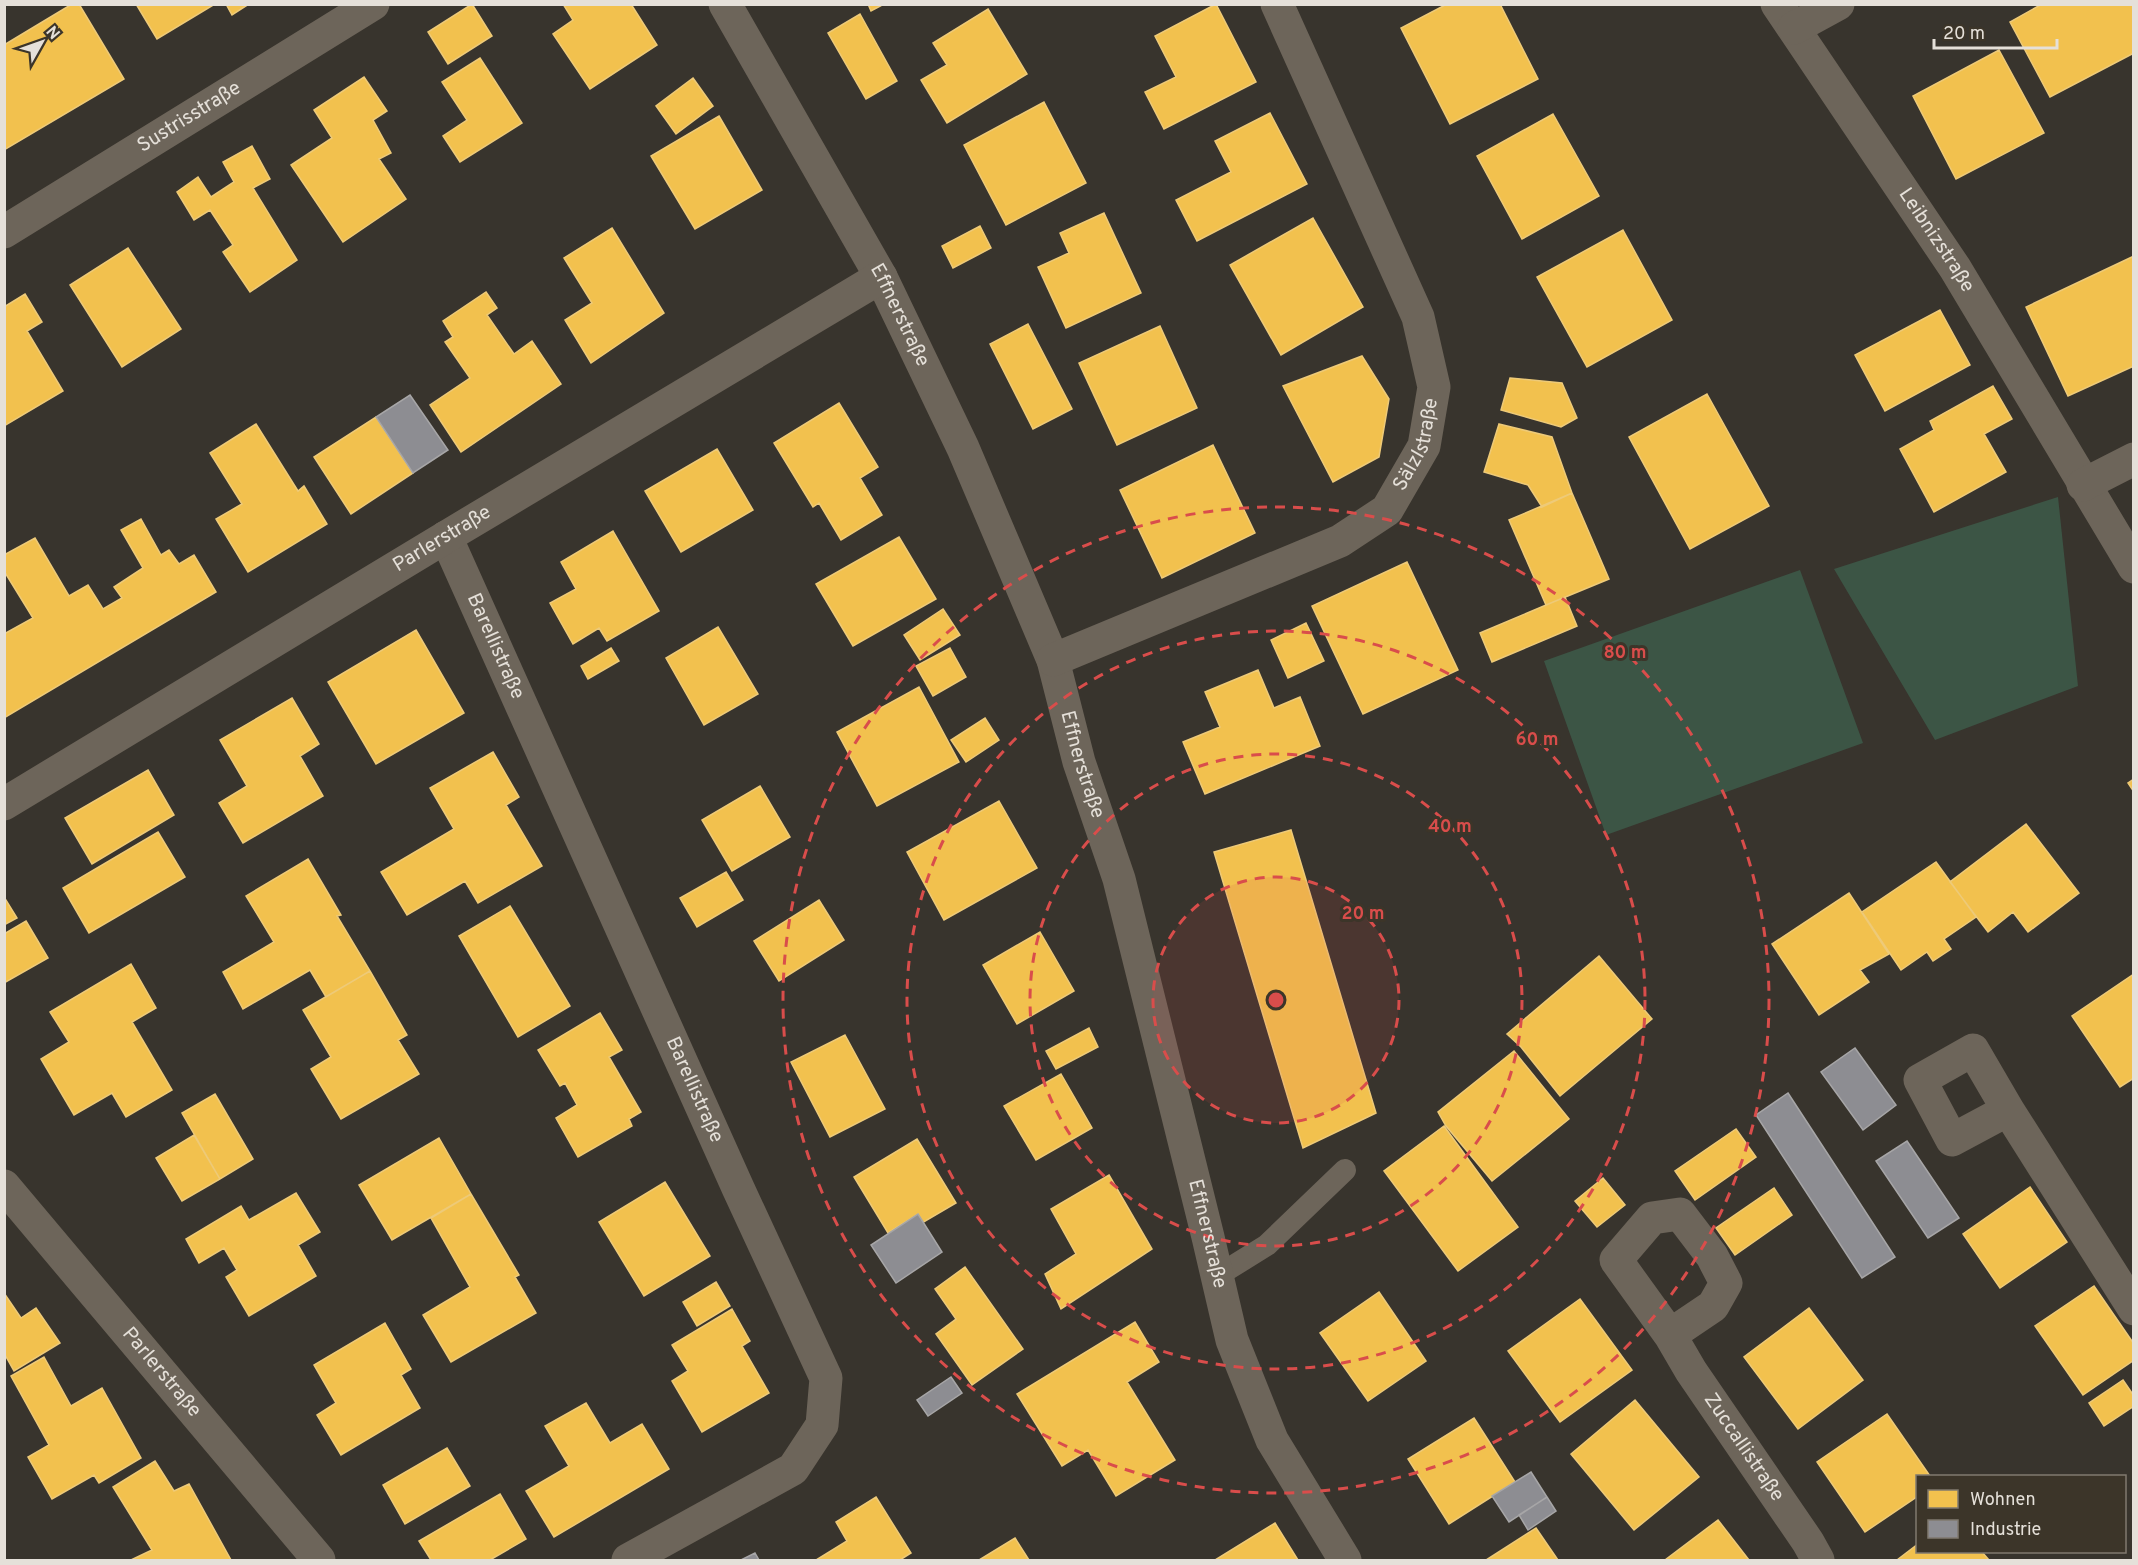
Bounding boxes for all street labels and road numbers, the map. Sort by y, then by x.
street label: Sustrisstraße [133,76,246,159]
street label: Leibnizstraße [1892,183,1980,298]
street label: Effnerstraße [863,259,935,371]
street label: Sälzlstraße [1388,396,1445,496]
street label: Parlerstraße [388,500,496,579]
street label: Barellistraße [460,589,530,704]
street label: Effnerstraße [1053,708,1110,822]
street label: Barellistraße [659,1033,729,1147]
street label: Effnerstraße [1181,1177,1233,1291]
street label: Parlerstraße [116,1322,207,1423]
street label: Zuccallistraße [1697,1388,1790,1507]

